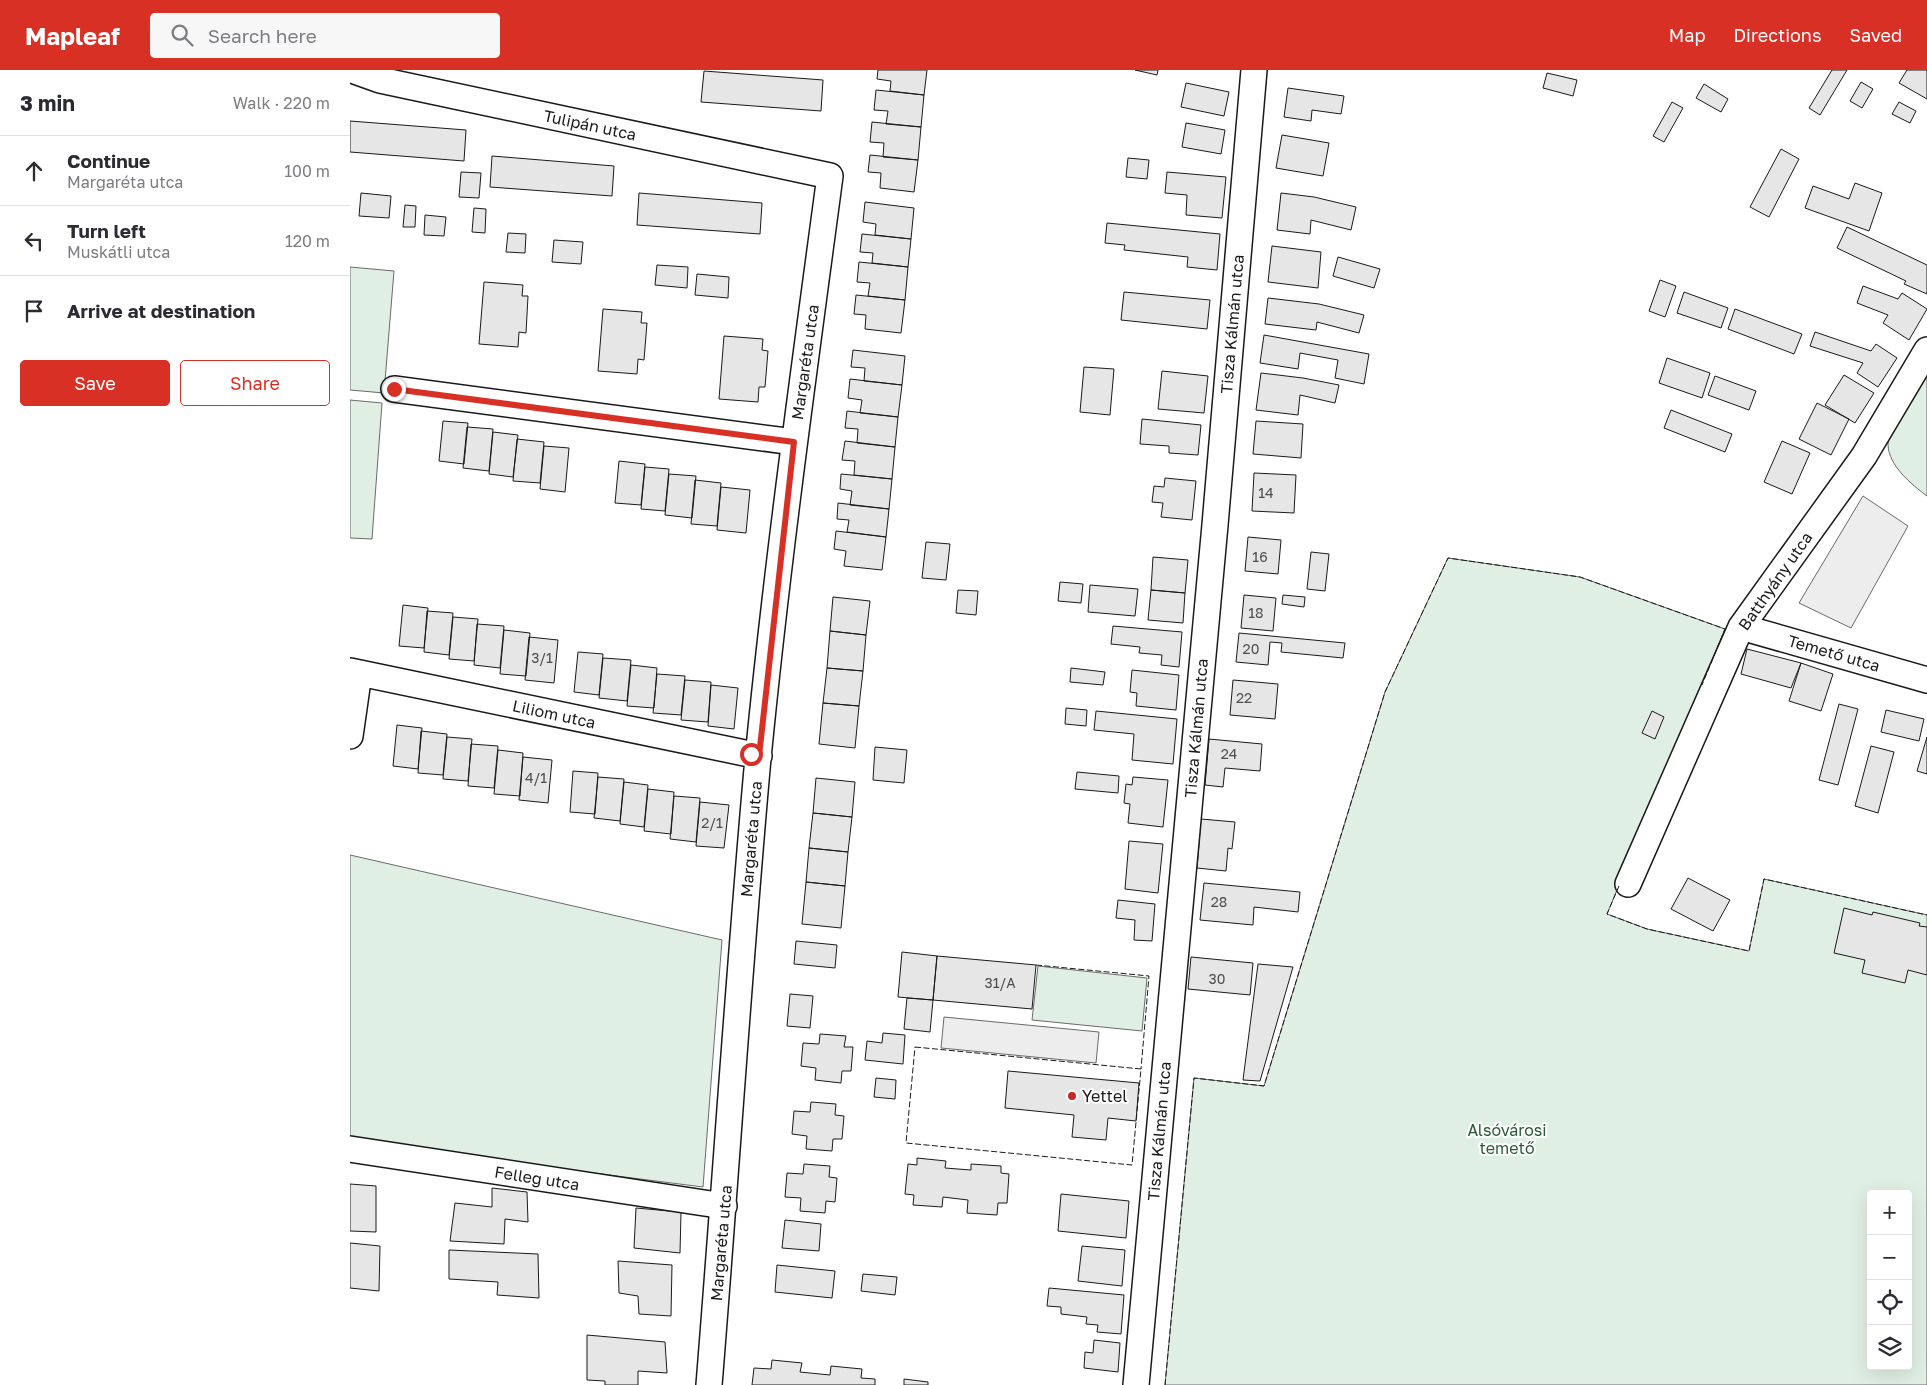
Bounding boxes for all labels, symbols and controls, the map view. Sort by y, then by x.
search box [150,13,500,58]
text: Mapleaf [25,21,120,50]
icon: search [168,21,196,49]
text: Search here [208,24,317,47]
text: Map [1669,24,1705,46]
text: Directions [1733,24,1821,46]
text: Saved [1849,24,1902,46]
text: 3 min [20,90,75,116]
text: Walk · 220 m [233,93,330,113]
street label: Tulipán utca [542,105,638,145]
text: Continue [67,149,150,172]
icon: ahead [20,157,48,185]
text: 100 m [284,161,330,181]
text: Margaréta utca [67,172,183,192]
text: Turn left [67,219,146,242]
icon: left [20,227,48,255]
text: 120 m [285,231,330,251]
text: Muskátli utca [67,242,170,262]
street label: Tisza Kálmán utca [1216,253,1248,395]
icon: arrive [20,297,48,325]
text: Arrive at destination [67,299,255,322]
street label: Margaréta utca [787,303,823,421]
button: Save [20,360,170,406]
button: Share [180,360,330,406]
route end [383,378,406,401]
house number: 14 [1258,484,1274,501]
street label: Batthyány utca [1734,528,1816,634]
house number: 16 [1252,548,1268,565]
house number: 18 [1248,604,1264,621]
street label: Temető utca [1786,630,1882,676]
house number: 20 [1243,640,1259,657]
house number: 3/1 [531,649,553,666]
street label: Tisza Kálmán utca [1180,657,1212,799]
house number: 22 [1236,689,1252,706]
street label: Liliom utca [511,695,597,733]
route start [740,743,763,766]
house number: 24 [1221,745,1237,762]
house number: 4/1 [525,769,547,786]
street label: Margaréta utca [736,780,766,898]
house number: 2/1 [701,814,723,831]
house number: 28 [1211,893,1227,910]
house number: 30 [1209,970,1225,987]
house number: 31/A [984,974,1016,991]
street label: Tisza Kálmán utca [1143,1060,1175,1202]
place label: Yettel [1082,1086,1127,1106]
marker: Yettel [1066,1090,1078,1102]
park label: Alsóvárosi temető [1467,1120,1547,1158]
street label: Felleg utca [493,1161,581,1195]
street label: Margaréta utca [706,1184,736,1302]
map controls [1867,1190,1912,1370]
button: + [1867,1190,1912,1235]
button: − [1867,1235,1912,1280]
button: locate [1867,1280,1912,1325]
button: layers [1867,1325,1912,1370]

